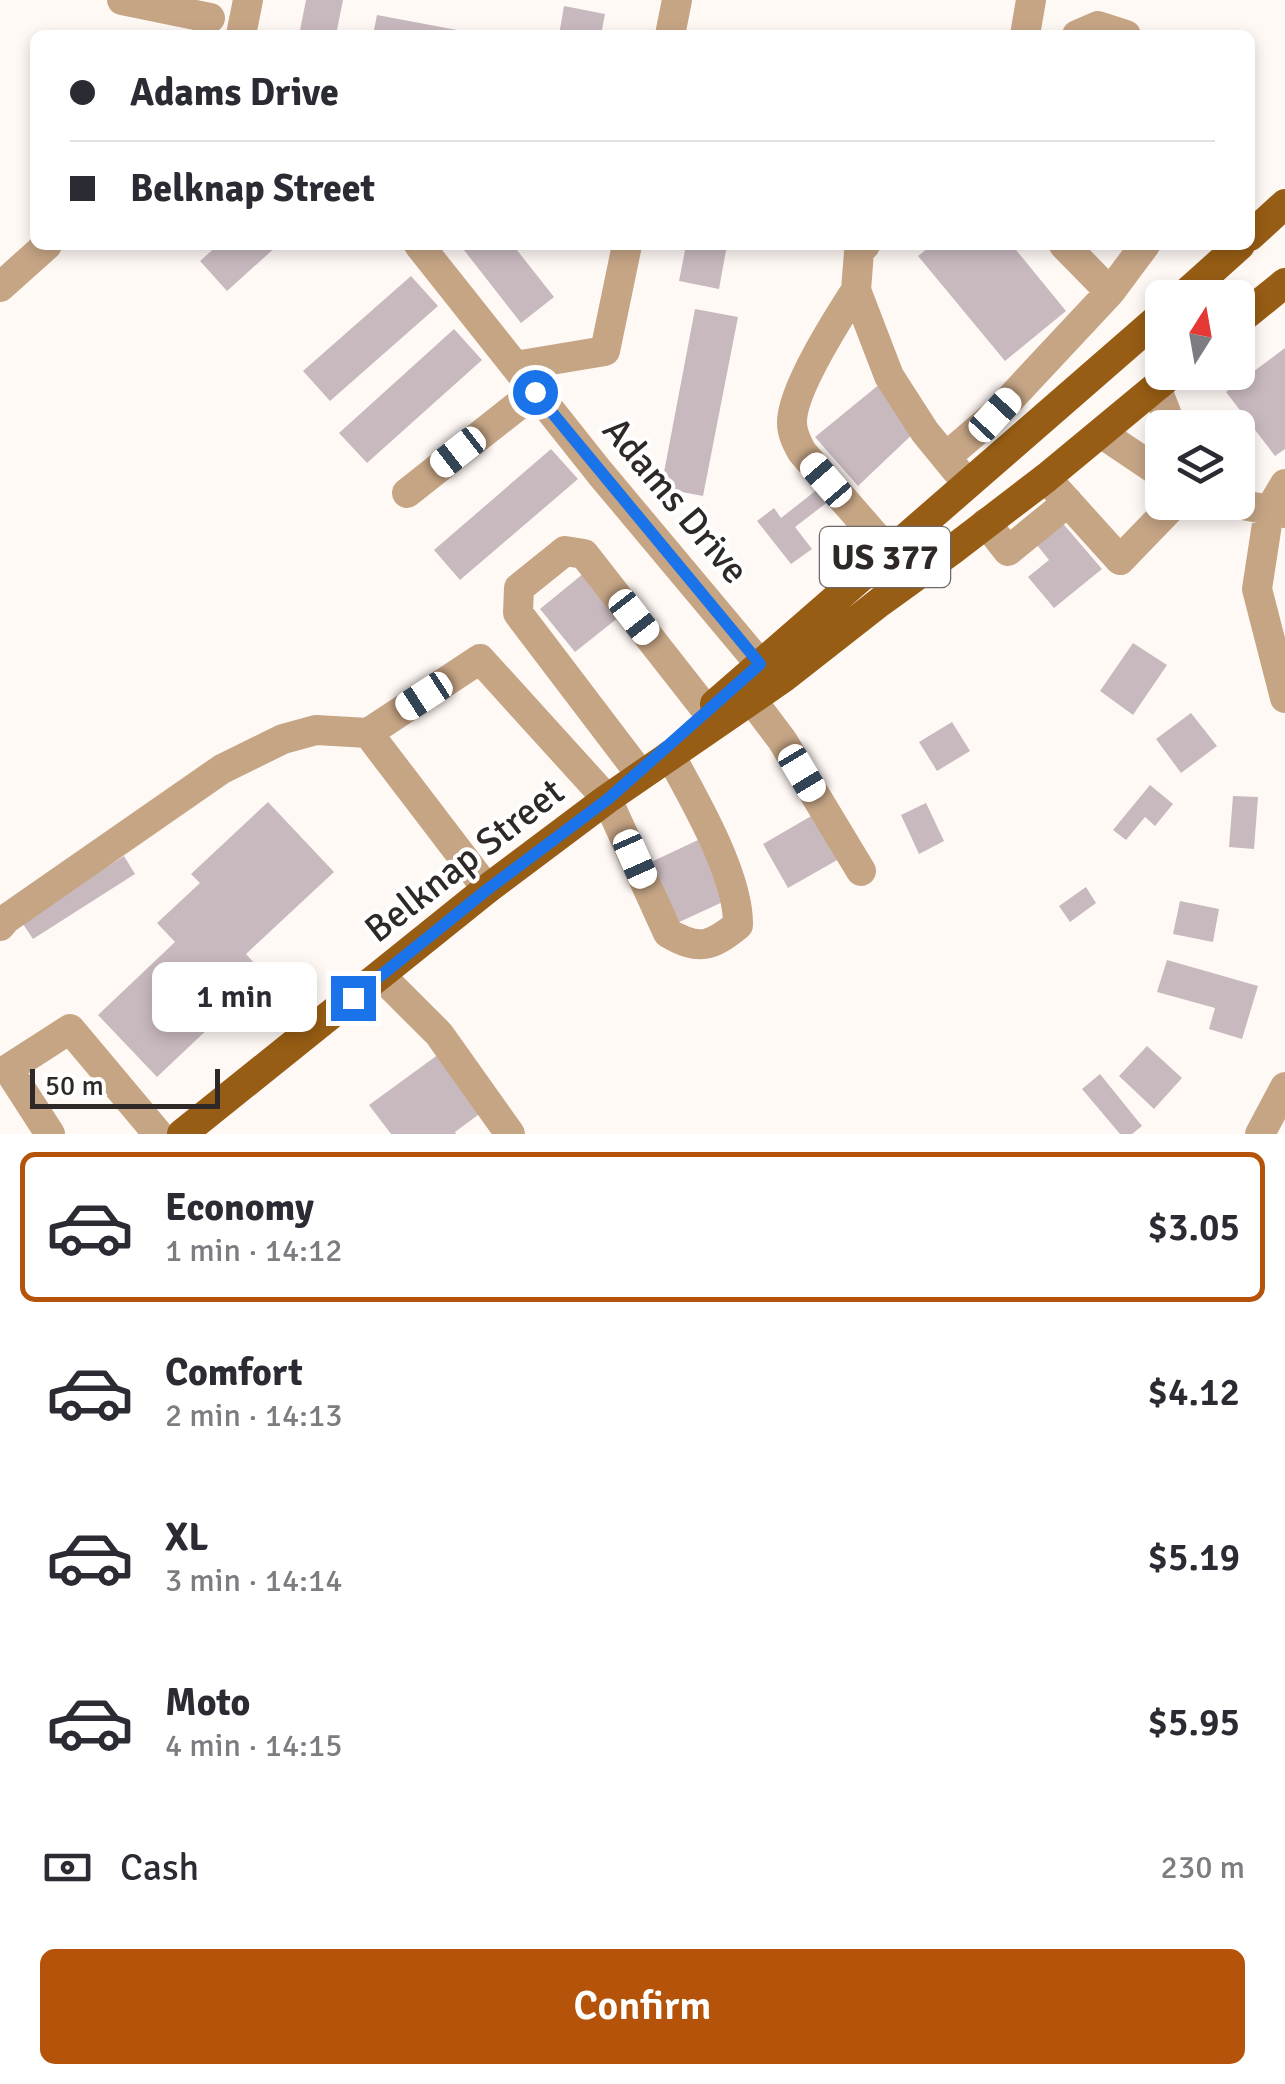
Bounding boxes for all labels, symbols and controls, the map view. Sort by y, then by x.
text: Adams Drive [130,69,339,116]
text: Belknap Street [130,165,375,212]
north arrow [1145,280,1255,390]
map controls [1145,280,1255,520]
route start [513,370,558,415]
car [964,383,1026,447]
street label: Adams Drive [592,408,759,593]
button: layers [1145,410,1255,520]
car [425,422,491,482]
car [795,448,857,512]
road number: US 377 [820,527,950,587]
car [604,584,664,650]
car [391,667,457,725]
car [774,740,830,806]
street label: Belknap Street [355,768,573,953]
car [609,825,661,893]
callout: 1 min [153,963,318,1033]
route end [331,976,376,1021]
text: 1 min [196,977,273,1016]
scale bar [30,1064,220,1108]
text: 50 m [45,1069,104,1103]
icon: car [45,1182,135,1272]
text: Economy [165,1184,314,1231]
text: $3.05 [1147,1204,1240,1251]
text: 1 min · 14:12 [165,1231,343,1270]
icon: car [45,1347,135,1437]
text: Comfort [165,1349,303,1396]
text: $4.12 [1147,1369,1240,1416]
text: 2 min · 14:13 [165,1396,343,1435]
icon: car [45,1512,135,1602]
text: XL [165,1514,208,1561]
text: $5.19 [1147,1534,1240,1581]
text: 3 min · 14:14 [165,1561,343,1600]
icon: car [45,1677,135,1767]
text: Moto [165,1679,250,1726]
text: $5.95 [1147,1699,1240,1746]
text: 4 min · 14:15 [165,1726,343,1765]
icon: cash [40,1840,95,1895]
text: Cash [120,1844,199,1891]
text: 230 m [1161,1848,1245,1887]
button: Confirm [40,1949,1245,2064]

